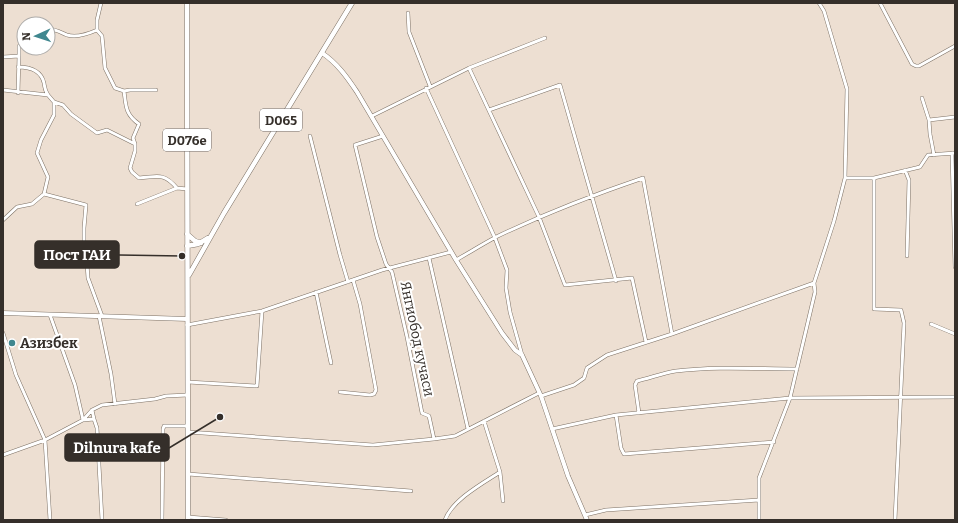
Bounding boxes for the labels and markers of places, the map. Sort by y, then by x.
callout: Пост ГАИ [35,241,119,268]
place label: Азизбек [20,335,78,352]
marker: Азизбек [7,338,17,348]
callout: Dilnura kafe [65,434,169,461]

